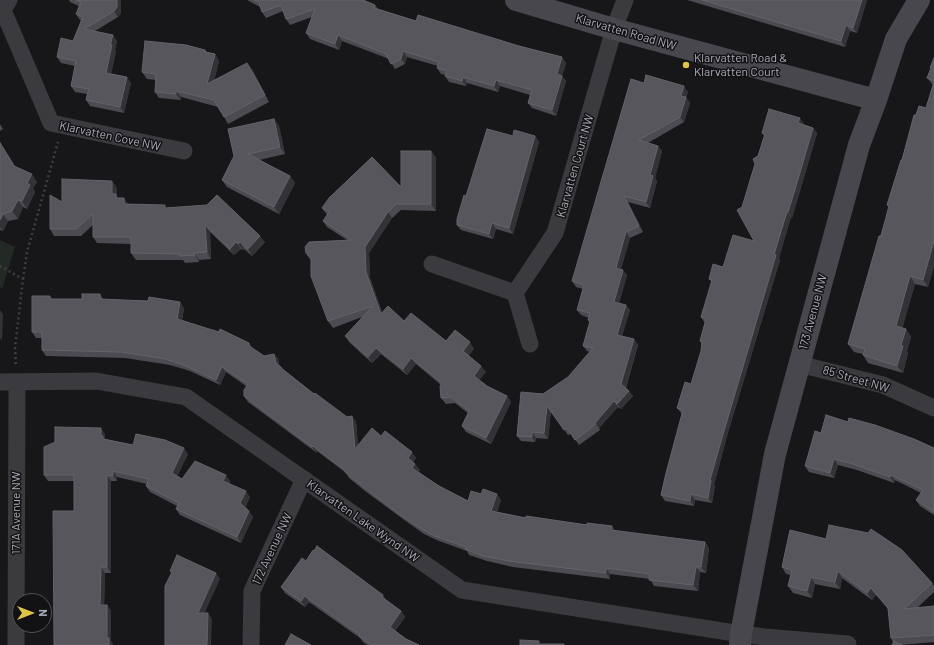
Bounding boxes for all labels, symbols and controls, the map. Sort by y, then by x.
street label: Klarvatten Road NW [574,11,678,53]
place label: Klarvatten Road & Klarvatten Court [694,51,787,79]
marker: Klarvatten Road & Klarvatten Court [681,60,691,70]
street label: Klarvatten Court NW [553,113,597,219]
street label: Klarvatten Cove NW [58,118,162,154]
street label: 173 Avenue NW [796,273,830,351]
street label: 85 Street NW [821,363,891,395]
street label: 171A Avenue NW [9,472,23,554]
street label: Klarvatten Lake Wynd NW [304,477,422,565]
street label: 172 Avenue NW [249,511,295,587]
north arrow [12,593,52,633]
text: N [37,609,50,617]

